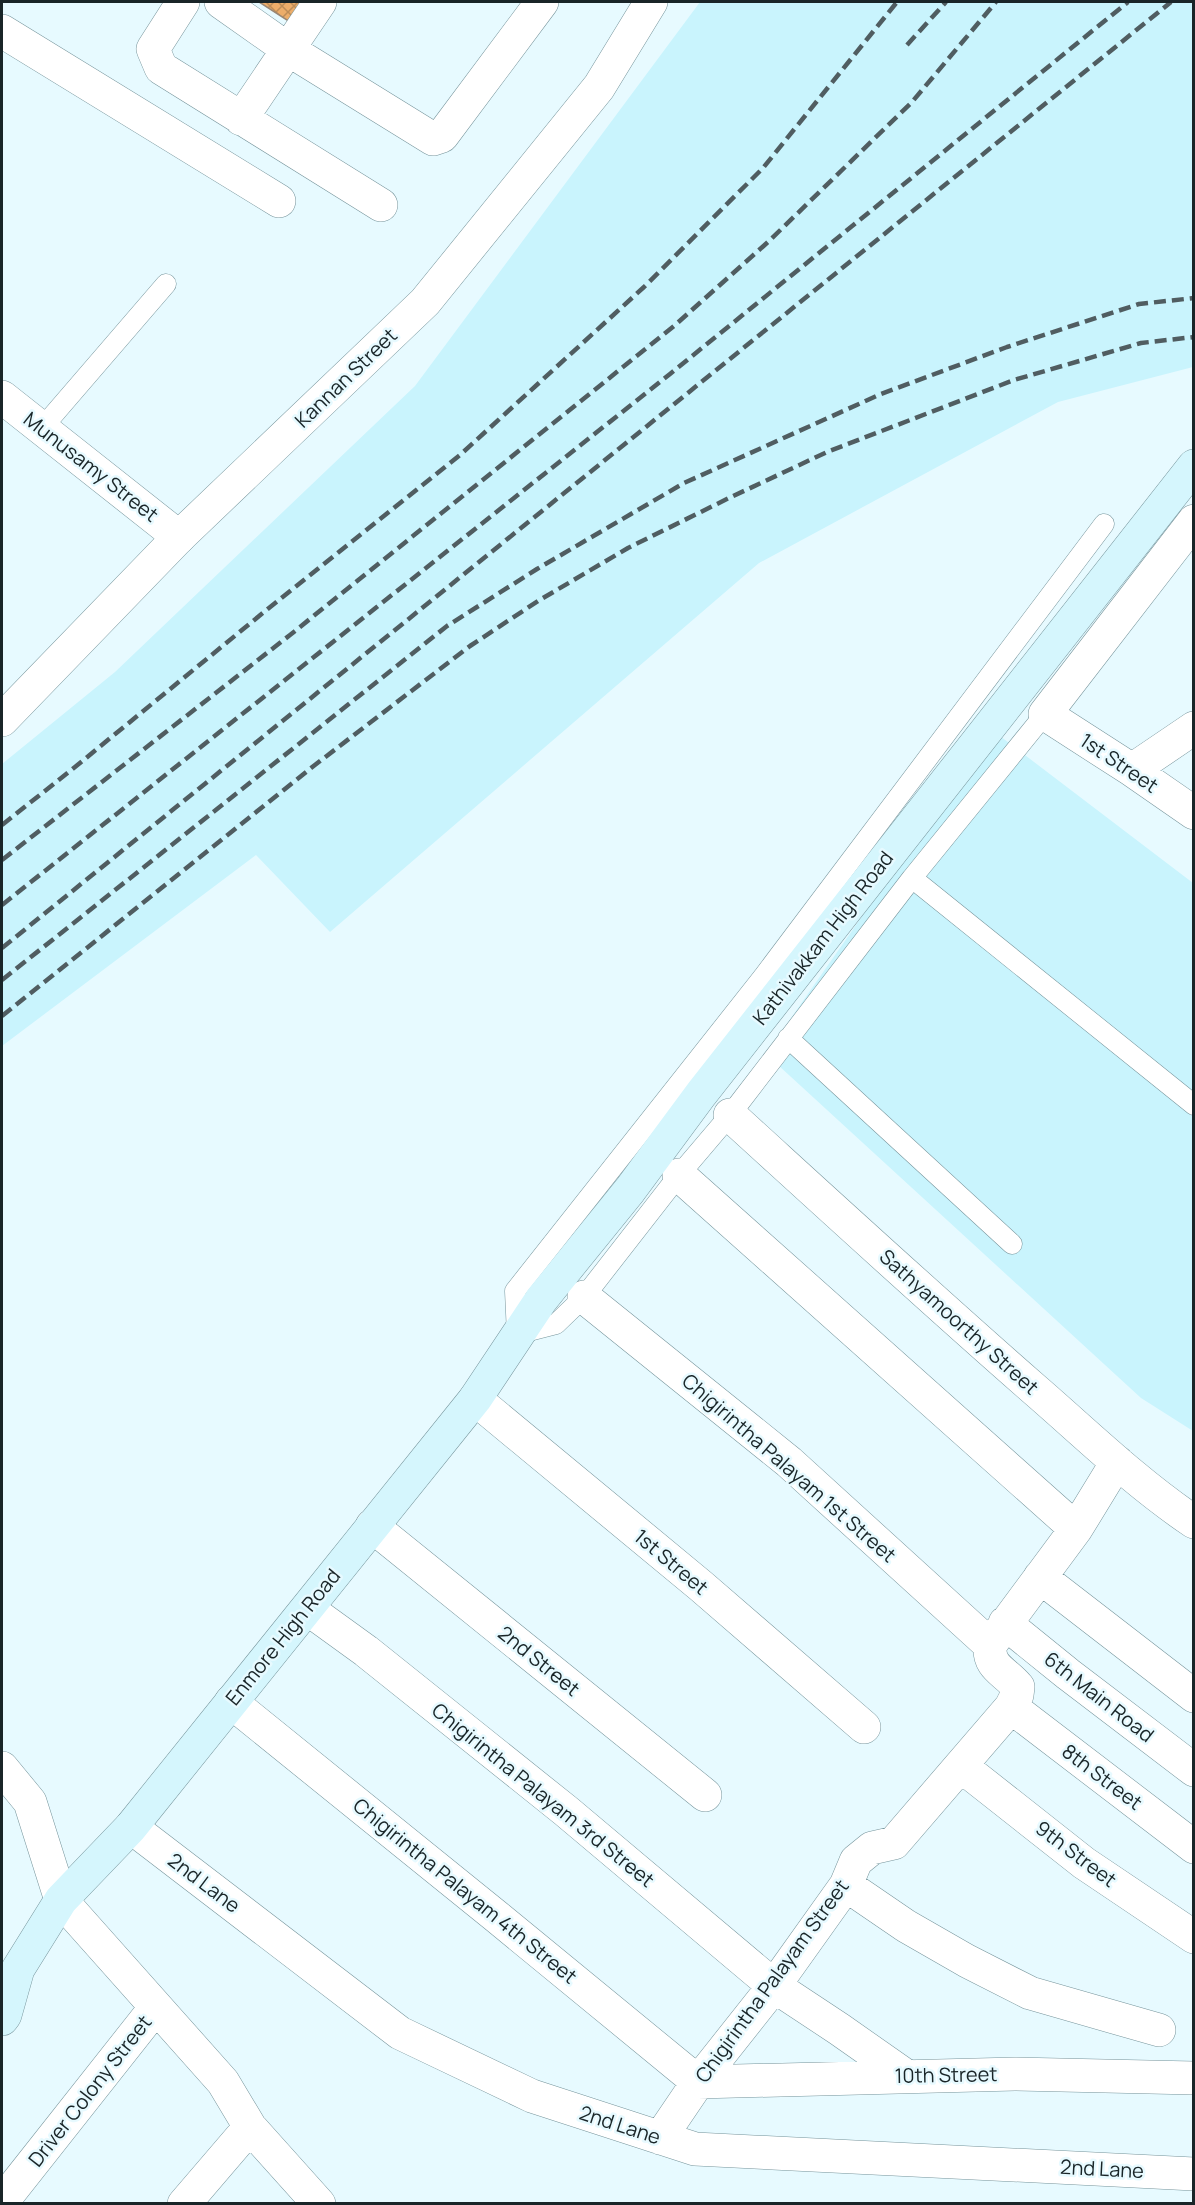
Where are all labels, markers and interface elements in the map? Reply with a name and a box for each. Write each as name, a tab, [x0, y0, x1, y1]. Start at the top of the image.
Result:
street label: Kannan Street	[289, 322, 403, 433]
street label: Munusamy Street	[18, 406, 164, 528]
street label: 1st Street	[1075, 726, 1164, 799]
street label: Kathivakkam High Road	[746, 845, 899, 1030]
street label: Sathyamoorthy Street	[874, 1243, 1045, 1400]
street label: Chigirintha Palayam 1st Street	[677, 1367, 902, 1568]
street label: 1st Street	[629, 1523, 714, 1601]
street label: Enmore High Road	[219, 1563, 346, 1711]
street label: 2nd Street	[493, 1619, 586, 1702]
street label: 6th Main Road	[1039, 1645, 1160, 1748]
street label: Chigirintha Palayam 3rd Street	[426, 1696, 660, 1893]
street label: 8th Street	[1057, 1737, 1148, 1816]
street label: Chigirintha Palayam 4th Street	[348, 1792, 583, 1989]
street label: 9th Street	[1030, 1814, 1122, 1893]
street label: 2nd Lane	[163, 1847, 246, 1919]
street label: Chigirintha Palayam Street	[689, 1874, 855, 2088]
street label: Driver Colony Street	[22, 2009, 157, 2172]
street label: 10th Street	[894, 2060, 998, 2089]
street label: 2nd Lane	[576, 2099, 664, 2150]
street label: 2nd Lane	[1059, 2153, 1145, 2184]

